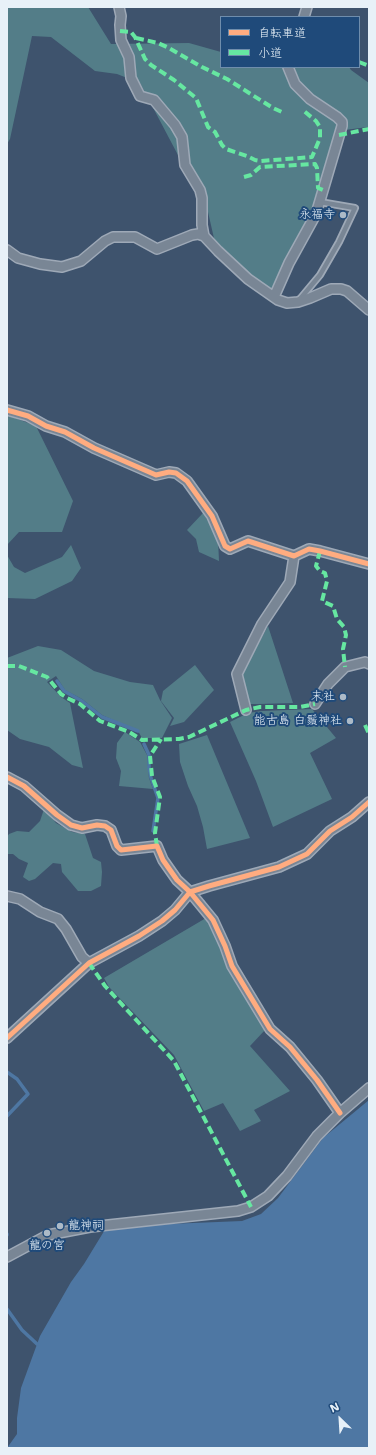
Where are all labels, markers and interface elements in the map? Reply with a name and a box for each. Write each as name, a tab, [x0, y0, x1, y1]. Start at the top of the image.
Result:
legend	[220, 16, 360, 68]
text: 自転車道	[258, 25, 306, 41]
text: 小道	[258, 45, 282, 61]
place label: 永福寺	[299, 208, 335, 222]
marker: 永福寺	[338, 210, 348, 220]
place label: 末社	[311, 690, 335, 704]
marker: 末社	[338, 692, 348, 702]
place label: 能古島 白鬚神社	[254, 714, 342, 728]
marker: 能古島 白鬚神社	[345, 716, 355, 726]
place label: 龍神祠	[68, 1219, 104, 1233]
marker: 龍神祠	[55, 1221, 65, 1231]
marker: 龍の宮	[42, 1228, 52, 1238]
place label: 龍の宮	[29, 1239, 65, 1253]
north arrow	[320, 1399, 360, 1439]
text: N	[328, 1399, 342, 1416]

